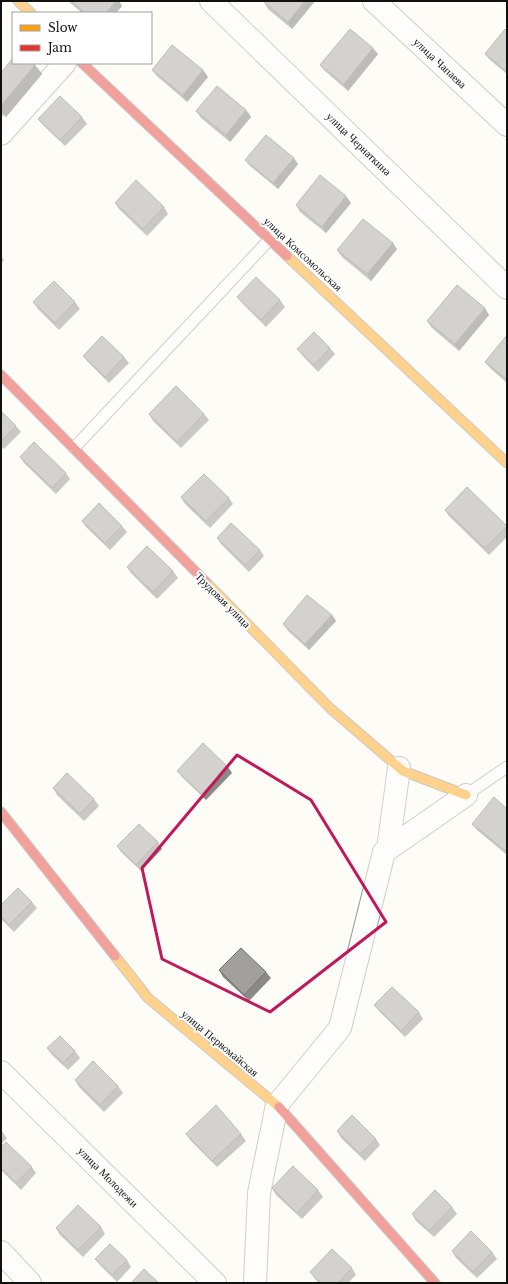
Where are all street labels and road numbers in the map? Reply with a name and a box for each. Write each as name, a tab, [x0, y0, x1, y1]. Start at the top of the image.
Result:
street label: улица Чапаева	[410, 35, 470, 91]
street label: улица Чернаткина	[324, 109, 395, 179]
street label: улица Комсомольская	[261, 214, 345, 294]
street label: Трудовая улица	[192, 569, 254, 631]
street label: улица Первомайская	[178, 1007, 262, 1079]
street label: улица Молодежи	[75, 1144, 141, 1210]

